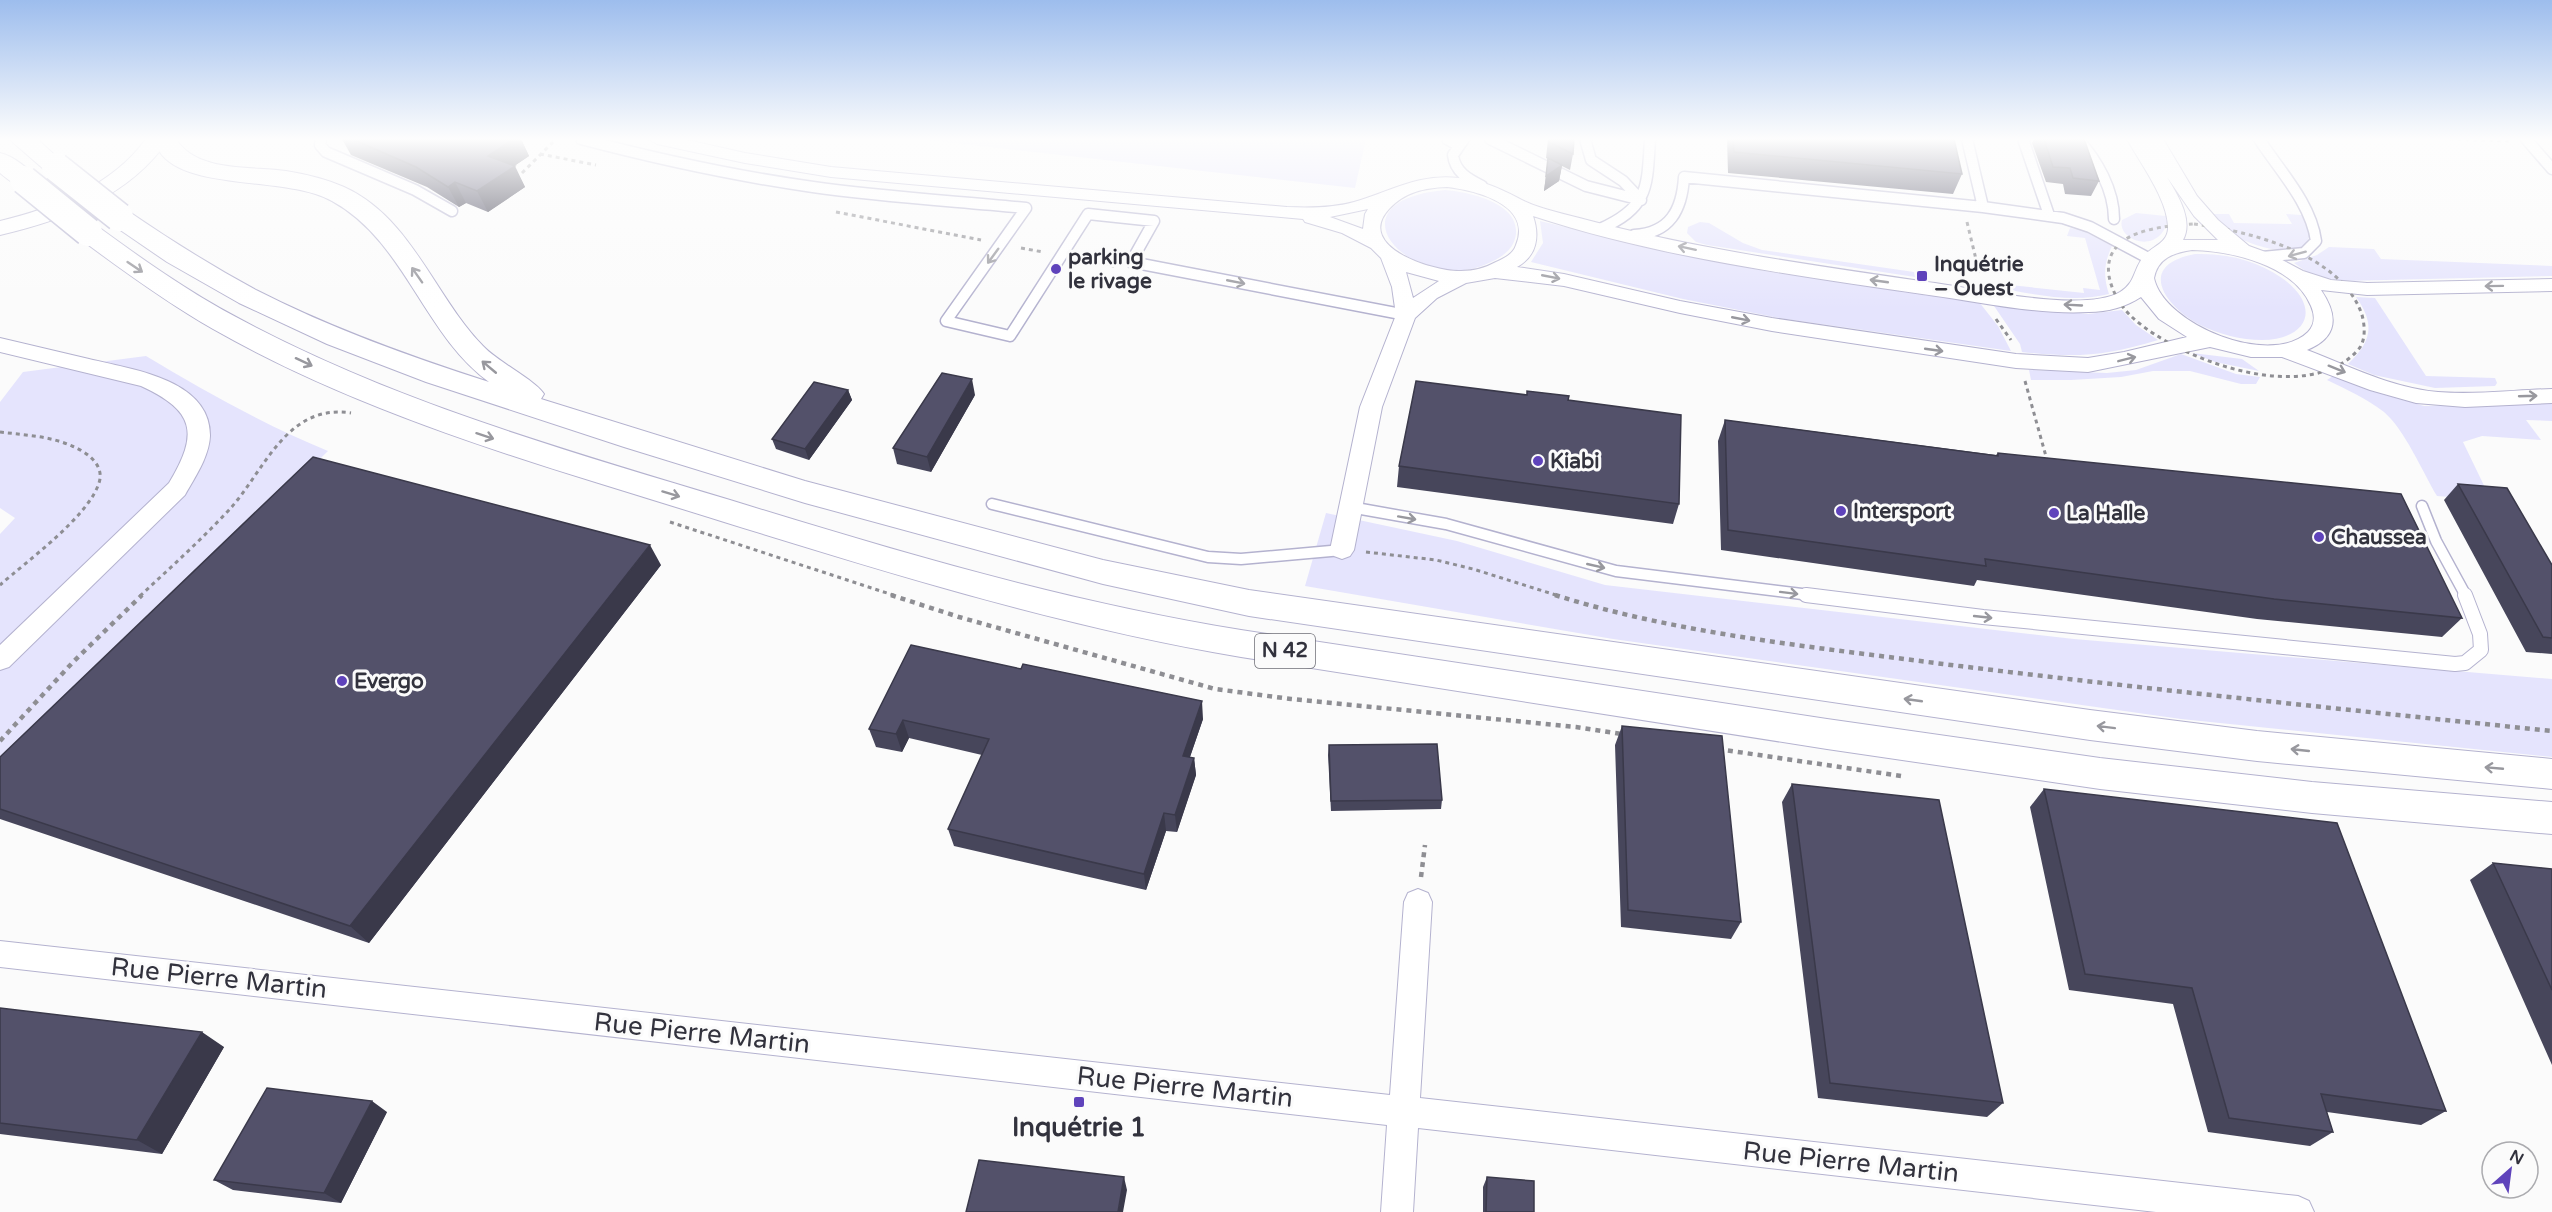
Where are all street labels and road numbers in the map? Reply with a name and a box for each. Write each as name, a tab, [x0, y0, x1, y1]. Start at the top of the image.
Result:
road number: N 42	[1255, 634, 1315, 668]
street label: Rue Pierre Martin	[109, 951, 329, 1005]
street label: Rue Pierre Martin	[592, 1006, 812, 1060]
street label: Rue Pierre Martin	[1075, 1060, 1295, 1114]
street label: Rue Pierre Martin	[1741, 1135, 1961, 1189]

